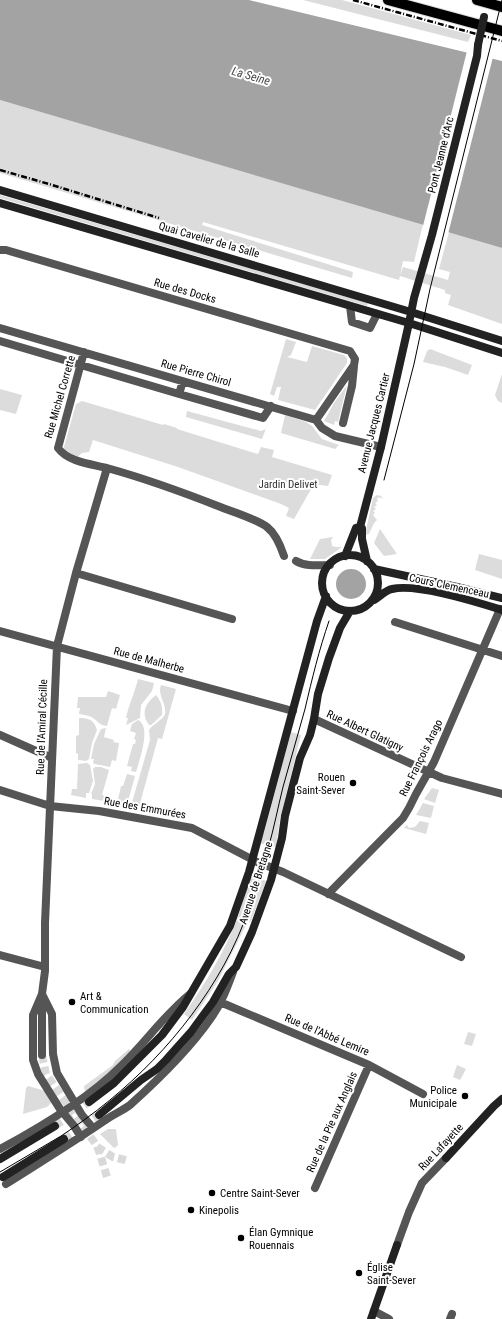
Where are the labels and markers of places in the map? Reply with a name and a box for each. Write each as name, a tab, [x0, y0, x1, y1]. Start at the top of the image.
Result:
place label: Rouen Saint-Sever	[296, 771, 346, 797]
marker: Rouen Saint-Sever	[348, 778, 358, 788]
place label: Art & Communication	[80, 990, 148, 1016]
marker: Art & Communication	[67, 997, 77, 1007]
place label: Police Municipale	[410, 1084, 457, 1110]
marker: Police Municipale	[460, 1091, 470, 1101]
place label: Centre Saint-Sever	[220, 1187, 300, 1200]
marker: Centre Saint-Sever	[207, 1188, 217, 1198]
place label: Kinepolis	[199, 1204, 239, 1217]
marker: Kinepolis	[186, 1205, 196, 1215]
place label: Élan Gymnique Rouennais	[249, 1226, 313, 1252]
marker: Élan Gymnique Rouennais	[236, 1233, 246, 1243]
place label: Église Saint-Sever	[367, 1261, 416, 1287]
marker: Église Saint-Sever	[354, 1268, 364, 1278]

